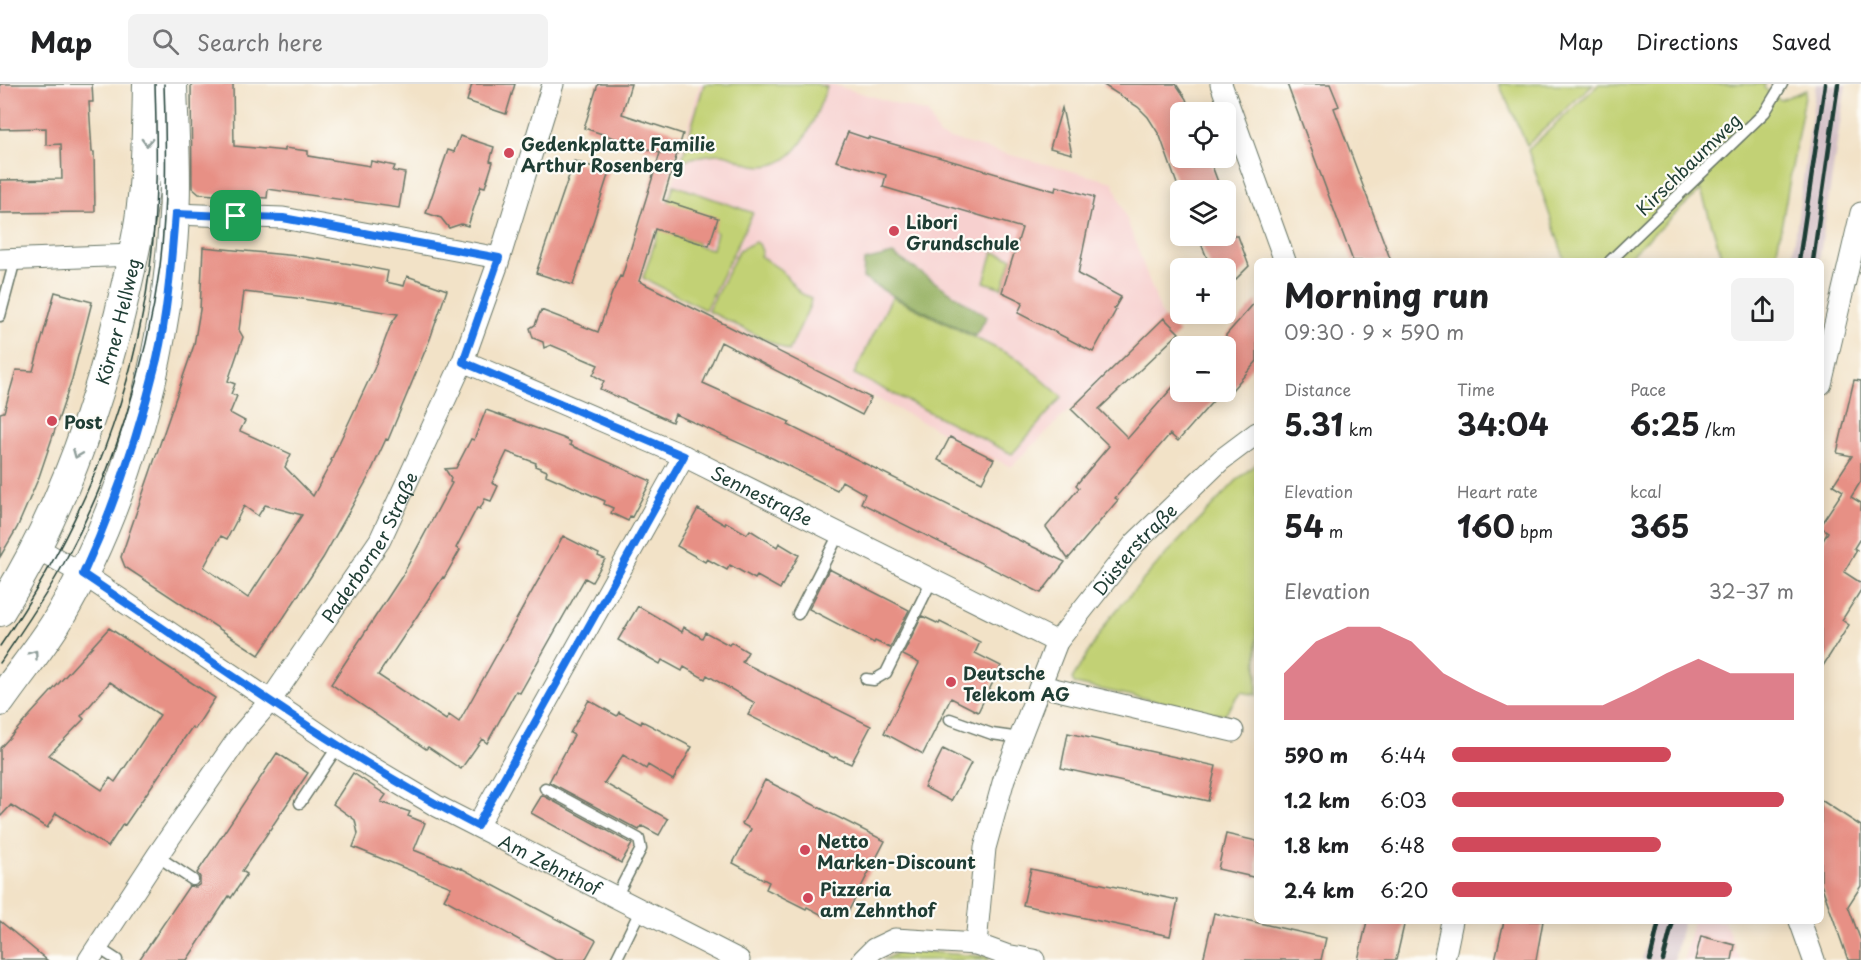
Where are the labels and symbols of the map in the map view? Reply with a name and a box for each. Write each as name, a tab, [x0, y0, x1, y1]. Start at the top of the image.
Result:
street label: Kirschbaumweg	[1629, 107, 1747, 221]
place label: Gedenkplatte Familie Arthur Rosenberg	[521, 130, 715, 178]
one-way arrow	[141, 138, 153, 147]
marker: Gedenkplatte Familie Arthur Rosenberg	[502, 146, 516, 160]
pin	[210, 190, 261, 241]
place label: Libori Grundschule	[906, 208, 1020, 256]
marker: Libori Grundschule	[887, 224, 901, 238]
street label: Körner Hellweg	[88, 255, 146, 388]
place label: Post	[64, 408, 103, 435]
marker: Post	[45, 414, 59, 428]
one-way arrow	[72, 448, 84, 459]
street label: Sennestraße	[707, 458, 818, 532]
street label: Paderborner Straße	[314, 467, 424, 628]
street label: Düsterstraße	[1086, 497, 1182, 601]
one-way arrow	[27, 649, 38, 660]
place label: Deutsche Telekom AG	[963, 659, 1070, 707]
marker: Deutsche Telekom AG	[944, 675, 958, 689]
street label: Am Zehnthof	[495, 827, 608, 902]
place label: Netto Marken-Discount	[817, 827, 976, 875]
marker: Netto Marken-Discount	[798, 843, 812, 857]
place label: Pizzeria am Zehnthof	[820, 875, 938, 923]
marker: Pizzeria am Zehnthof	[801, 891, 815, 905]

